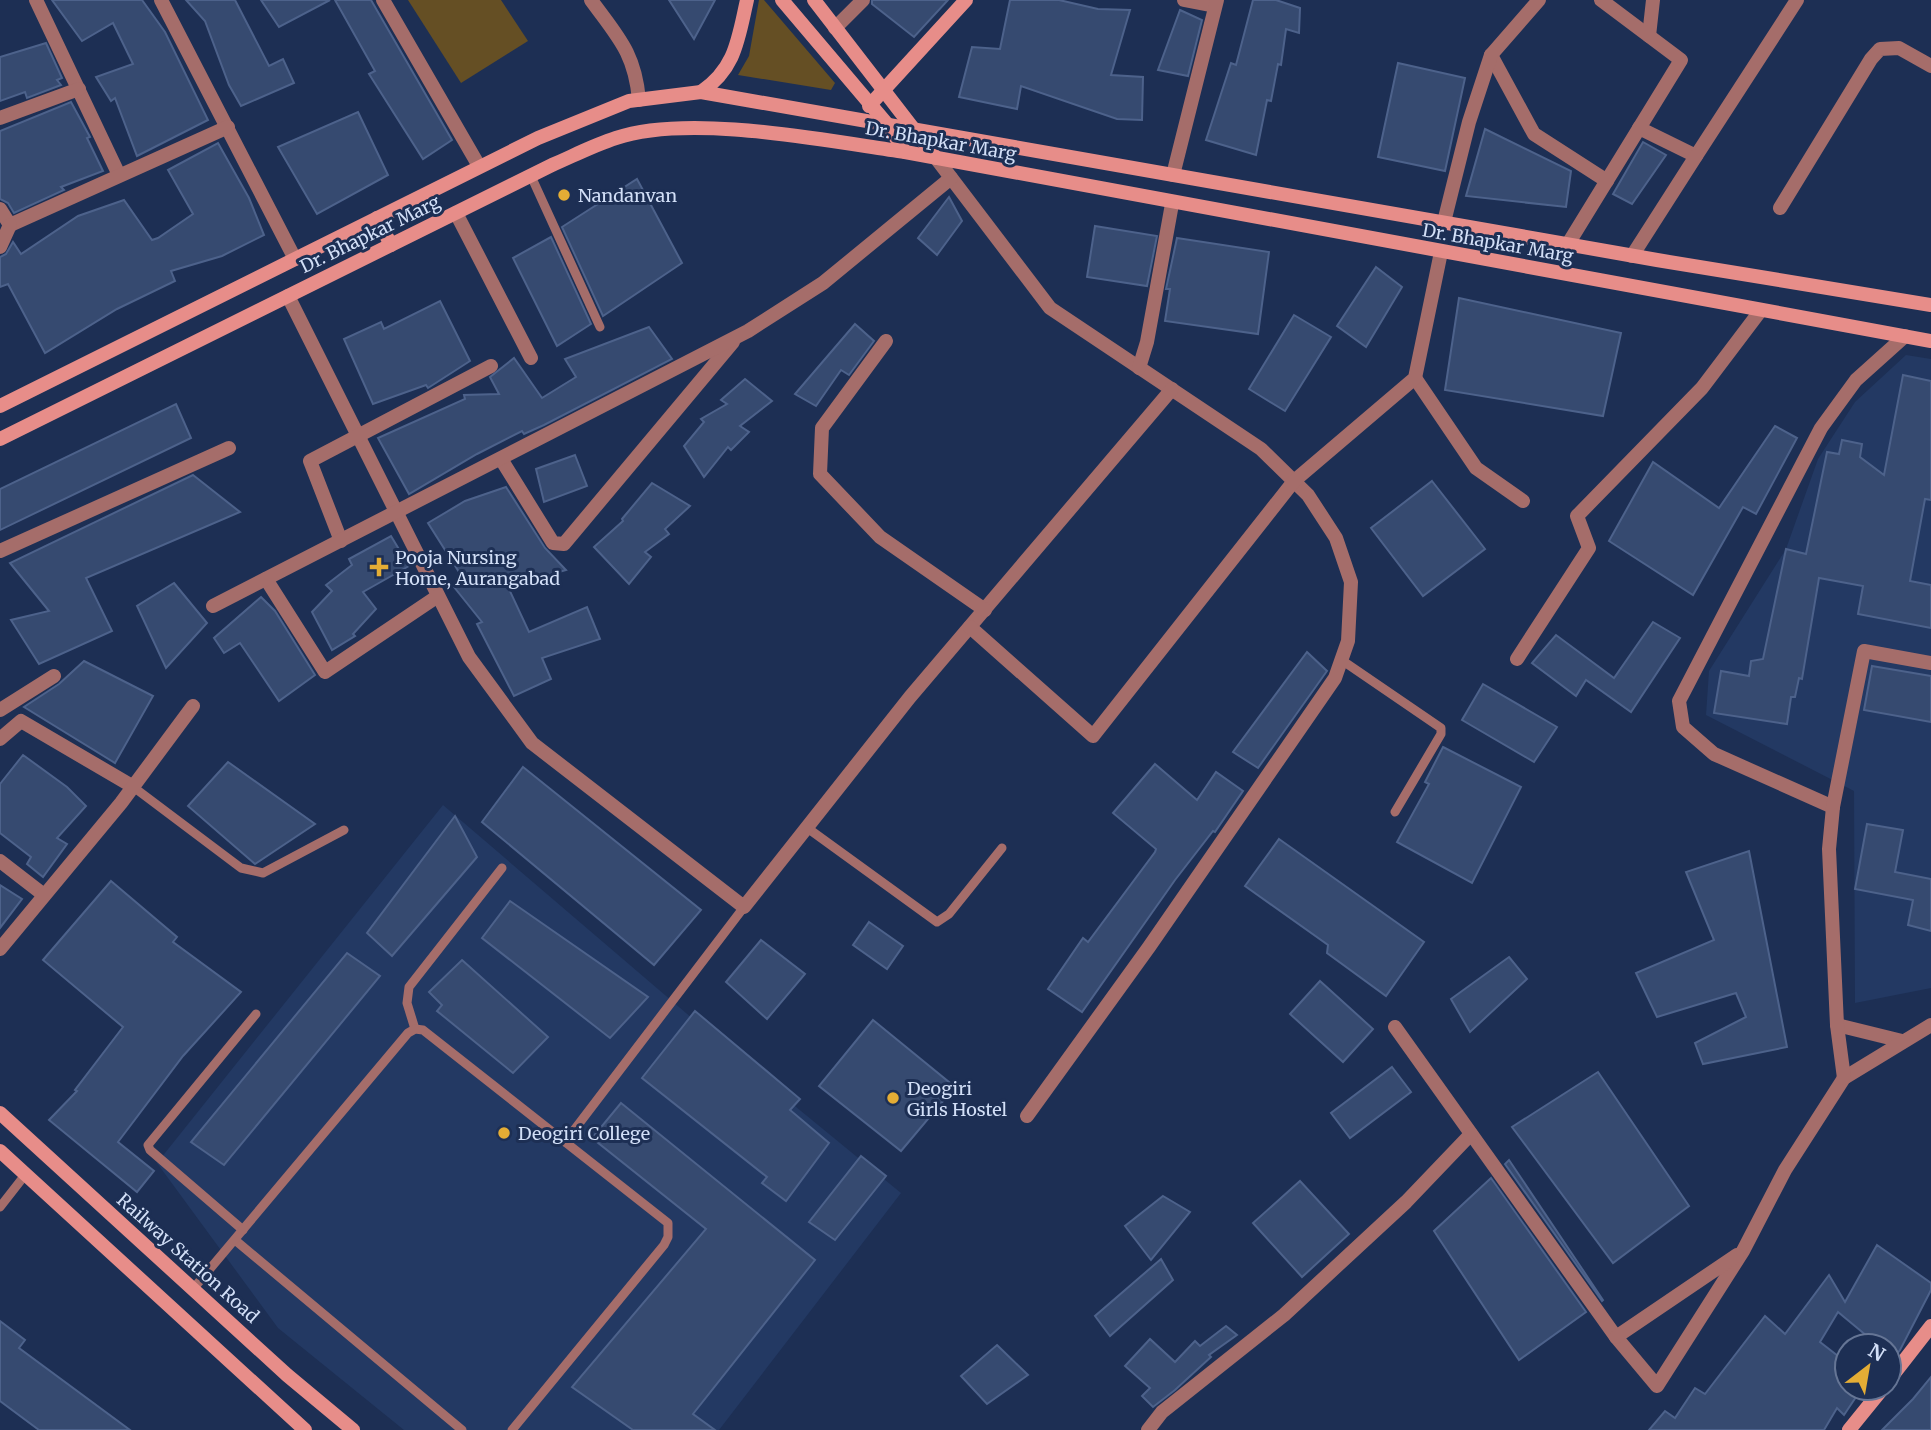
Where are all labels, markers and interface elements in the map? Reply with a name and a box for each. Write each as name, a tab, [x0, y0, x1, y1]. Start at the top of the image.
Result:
street label: Dr. Bhapkar Marg	[864, 116, 1018, 166]
place label: Nandanvan	[578, 184, 677, 207]
marker: Nandanvan	[556, 187, 572, 203]
street label: Dr. Bhapkar Marg	[296, 190, 444, 278]
street label: Dr. Bhapkar Marg	[1421, 218, 1575, 268]
place label: Pooja Nursing Home, Aurangabad	[395, 546, 560, 590]
marker: Pooja Nursing Home, Aurangabad	[369, 557, 389, 577]
place label: Deogiri Girls Hostel	[907, 1077, 1008, 1121]
marker: Deogiri Girls Hostel	[885, 1090, 901, 1106]
place label: Deogiri College	[518, 1122, 650, 1145]
marker: Deogiri College	[496, 1125, 512, 1141]
street label: Railway Station Road	[112, 1188, 264, 1328]
north arrow	[1833, 1332, 1903, 1402]
text: N	[1864, 1338, 1889, 1367]

